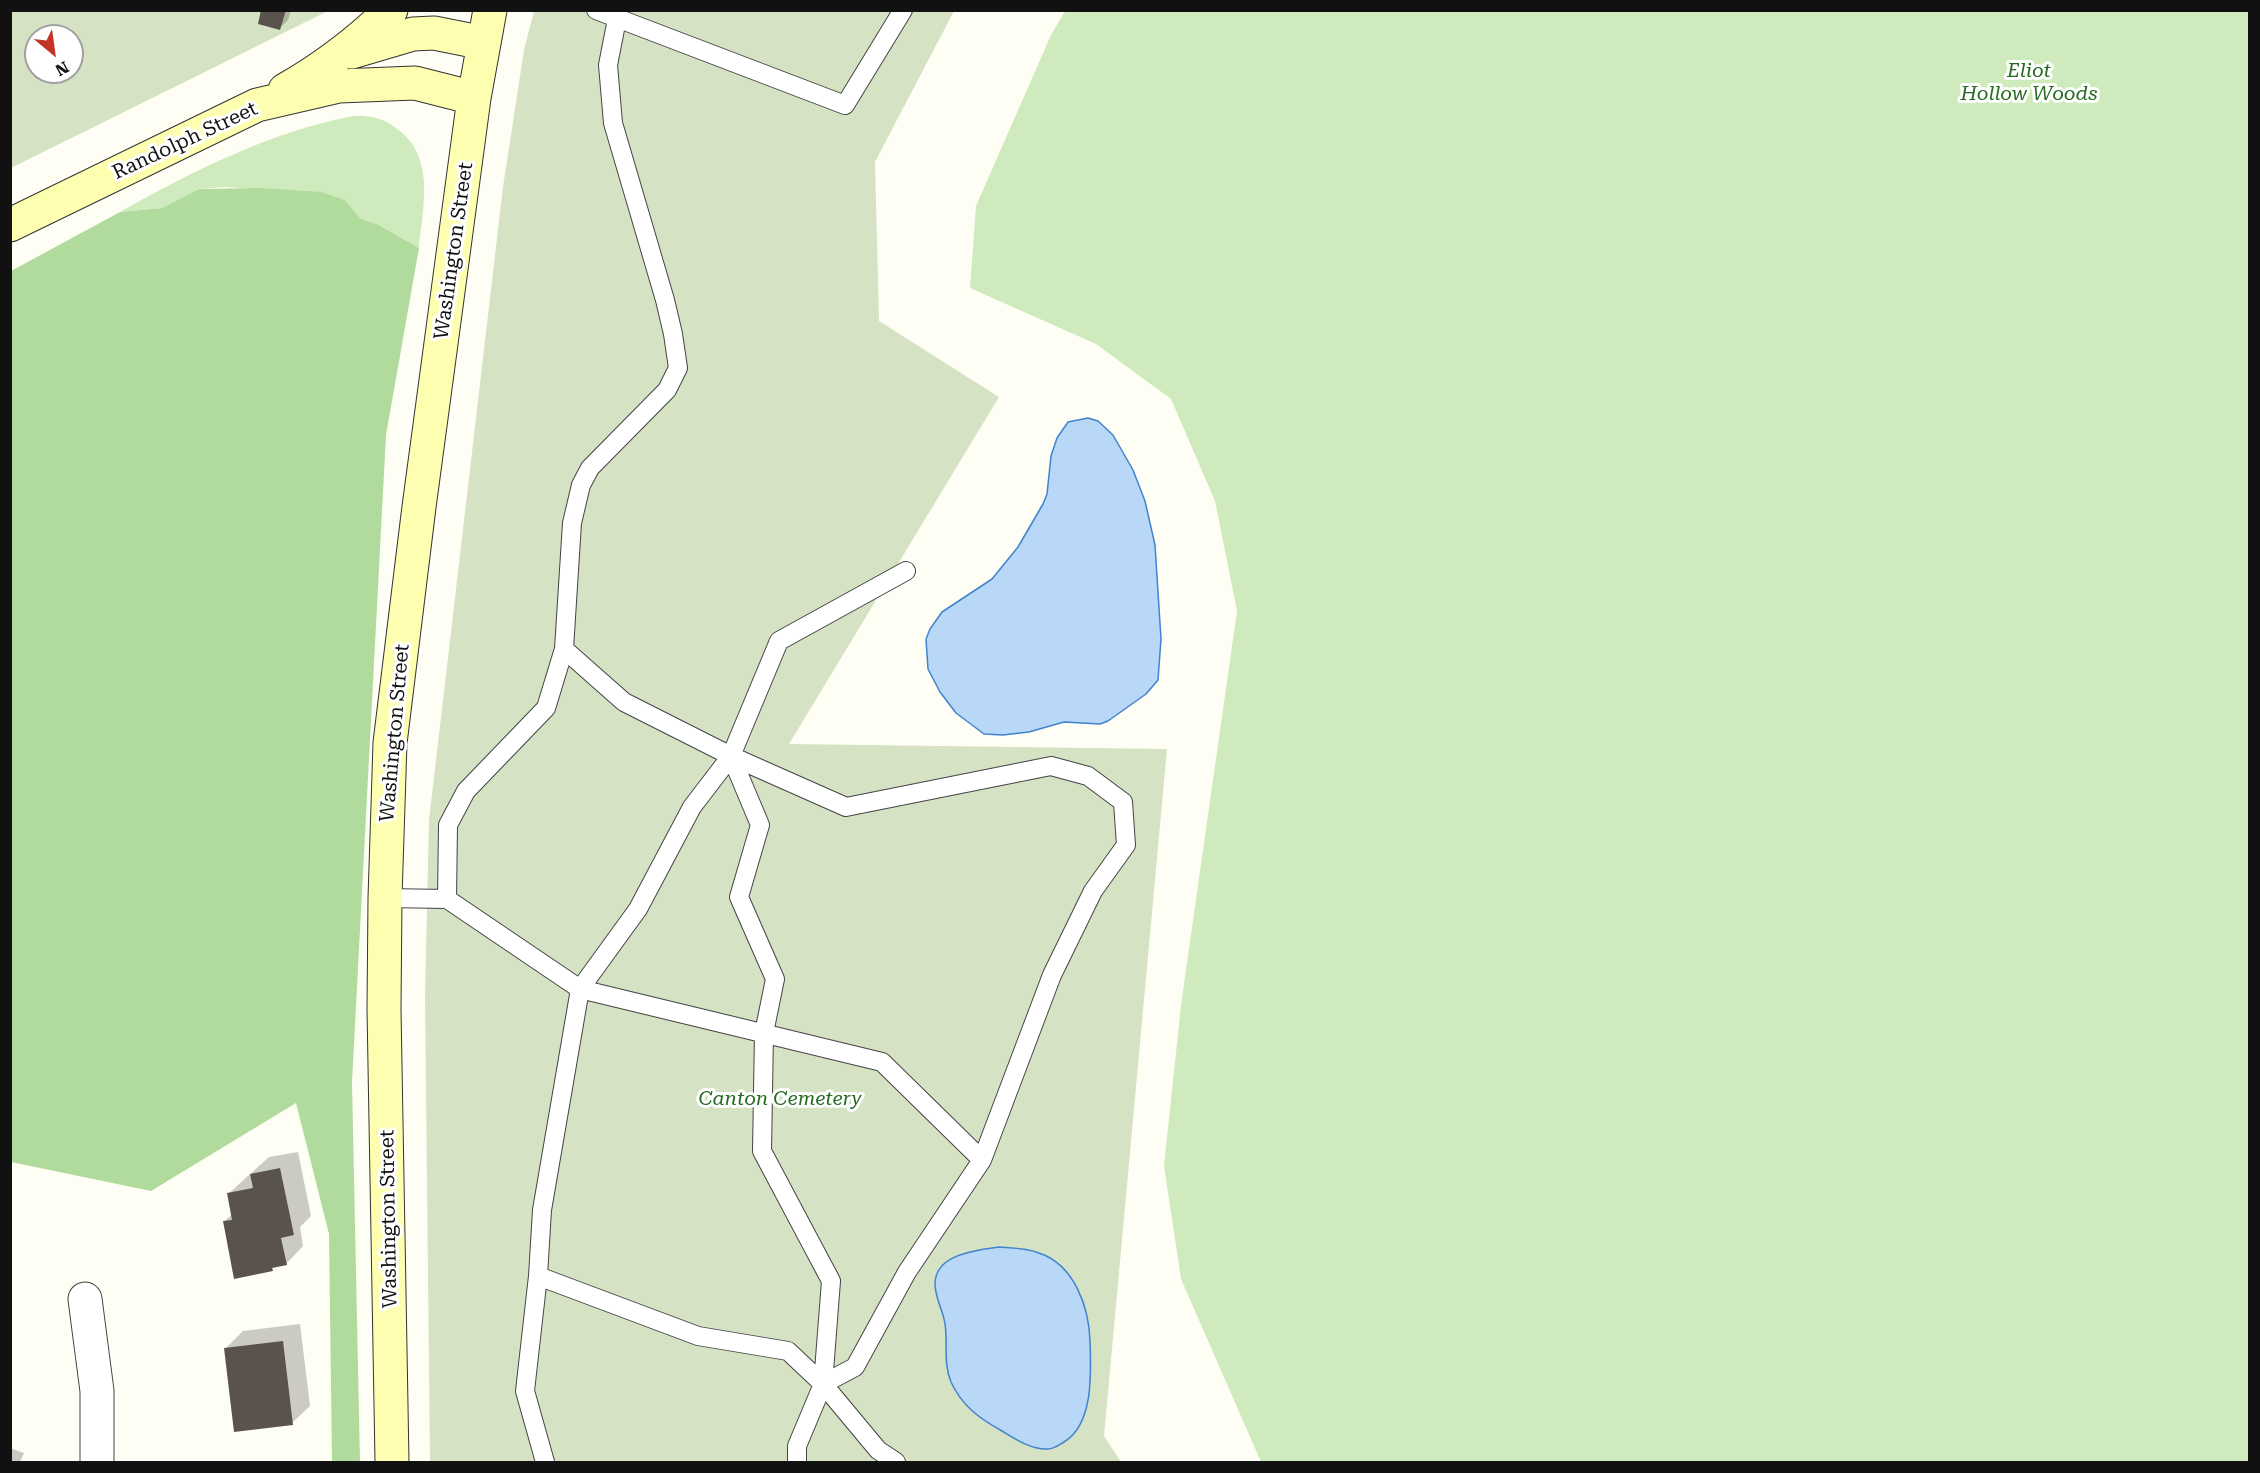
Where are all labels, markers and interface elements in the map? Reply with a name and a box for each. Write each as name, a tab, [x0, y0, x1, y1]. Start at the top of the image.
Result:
north arrow	[24, 24, 84, 84]
text: N	[52, 57, 72, 80]
park label: Eliot Hollow Woods	[1960, 59, 2098, 106]
street label: Randolph Street	[109, 97, 261, 185]
street label: Washington Street	[430, 161, 478, 341]
street label: Washington Street	[375, 643, 415, 823]
park label: Canton Cemetery	[698, 1087, 862, 1111]
street label: Washington Street	[375, 1130, 403, 1308]

